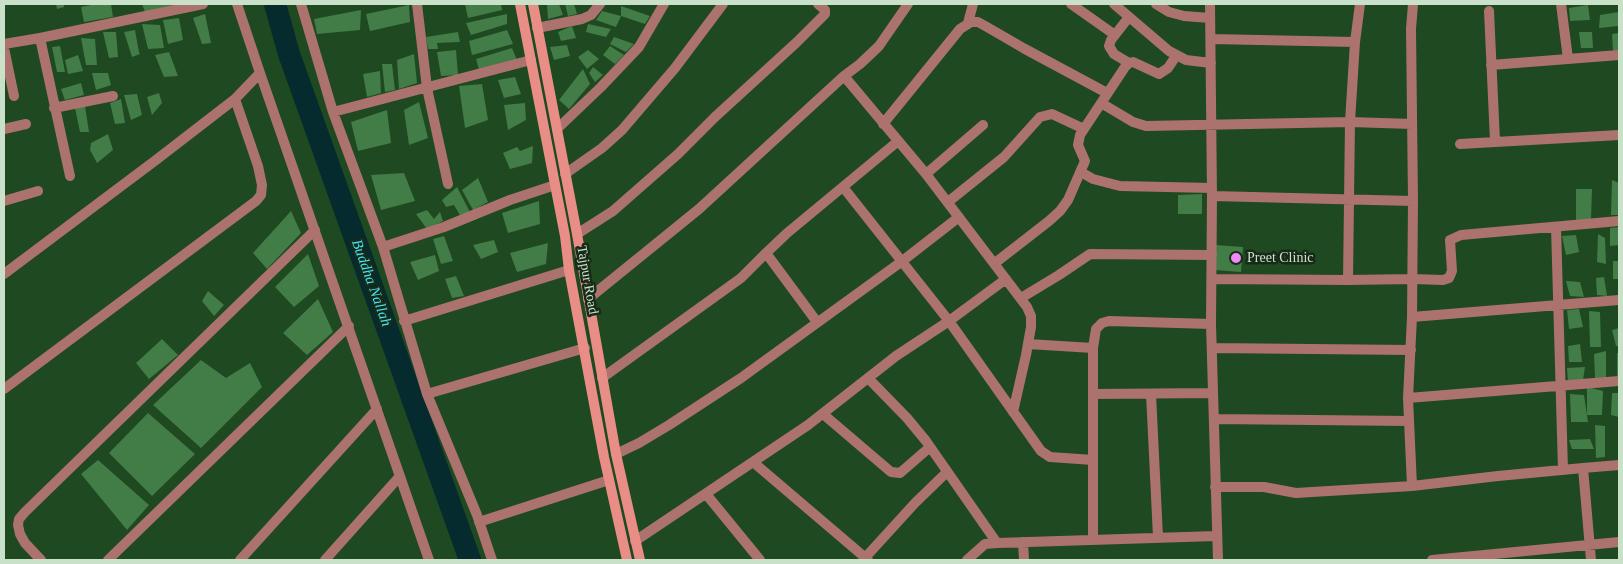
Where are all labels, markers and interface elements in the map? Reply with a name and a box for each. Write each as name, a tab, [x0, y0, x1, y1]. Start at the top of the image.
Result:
water label: Buddha Nallah	[345, 231, 397, 335]
street label: Tajpur Road	[572, 240, 602, 320]
place label: Preet Clinic	[1247, 250, 1321, 266]
marker: Preet Clinic	[1229, 251, 1243, 265]

